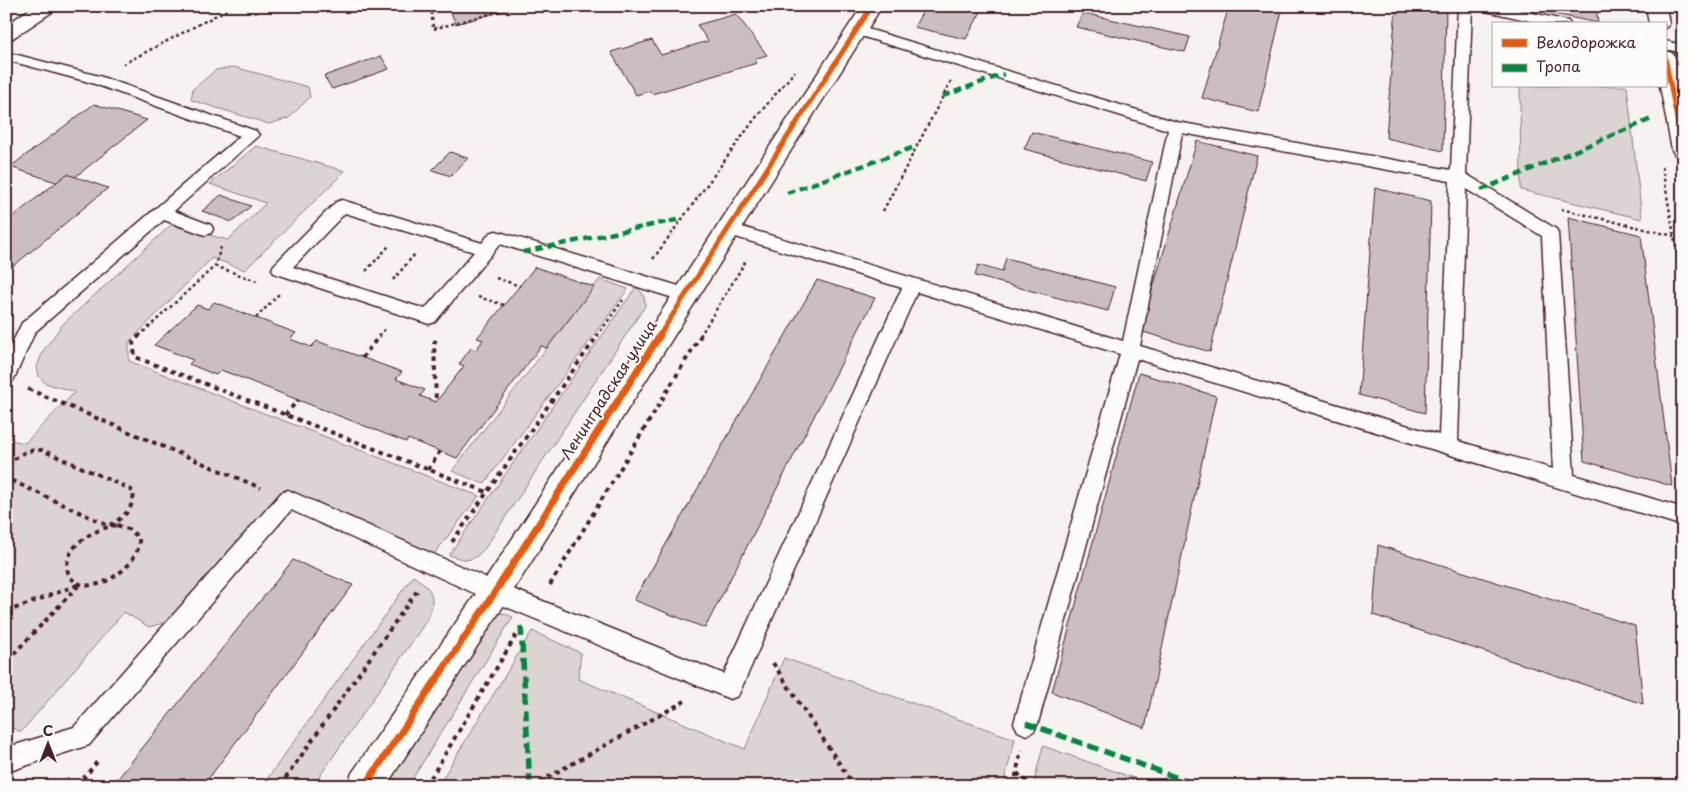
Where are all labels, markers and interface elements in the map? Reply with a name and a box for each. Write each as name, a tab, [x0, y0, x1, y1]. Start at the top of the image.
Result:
legend	[1492, 22, 1666, 88]
text: Велодорожка	[1536, 30, 1637, 53]
text: Тропа	[1536, 54, 1581, 77]
street label: Ленинградская улица	[554, 314, 662, 464]
north arrow	[22, 720, 72, 770]
text: С	[43, 720, 53, 741]

